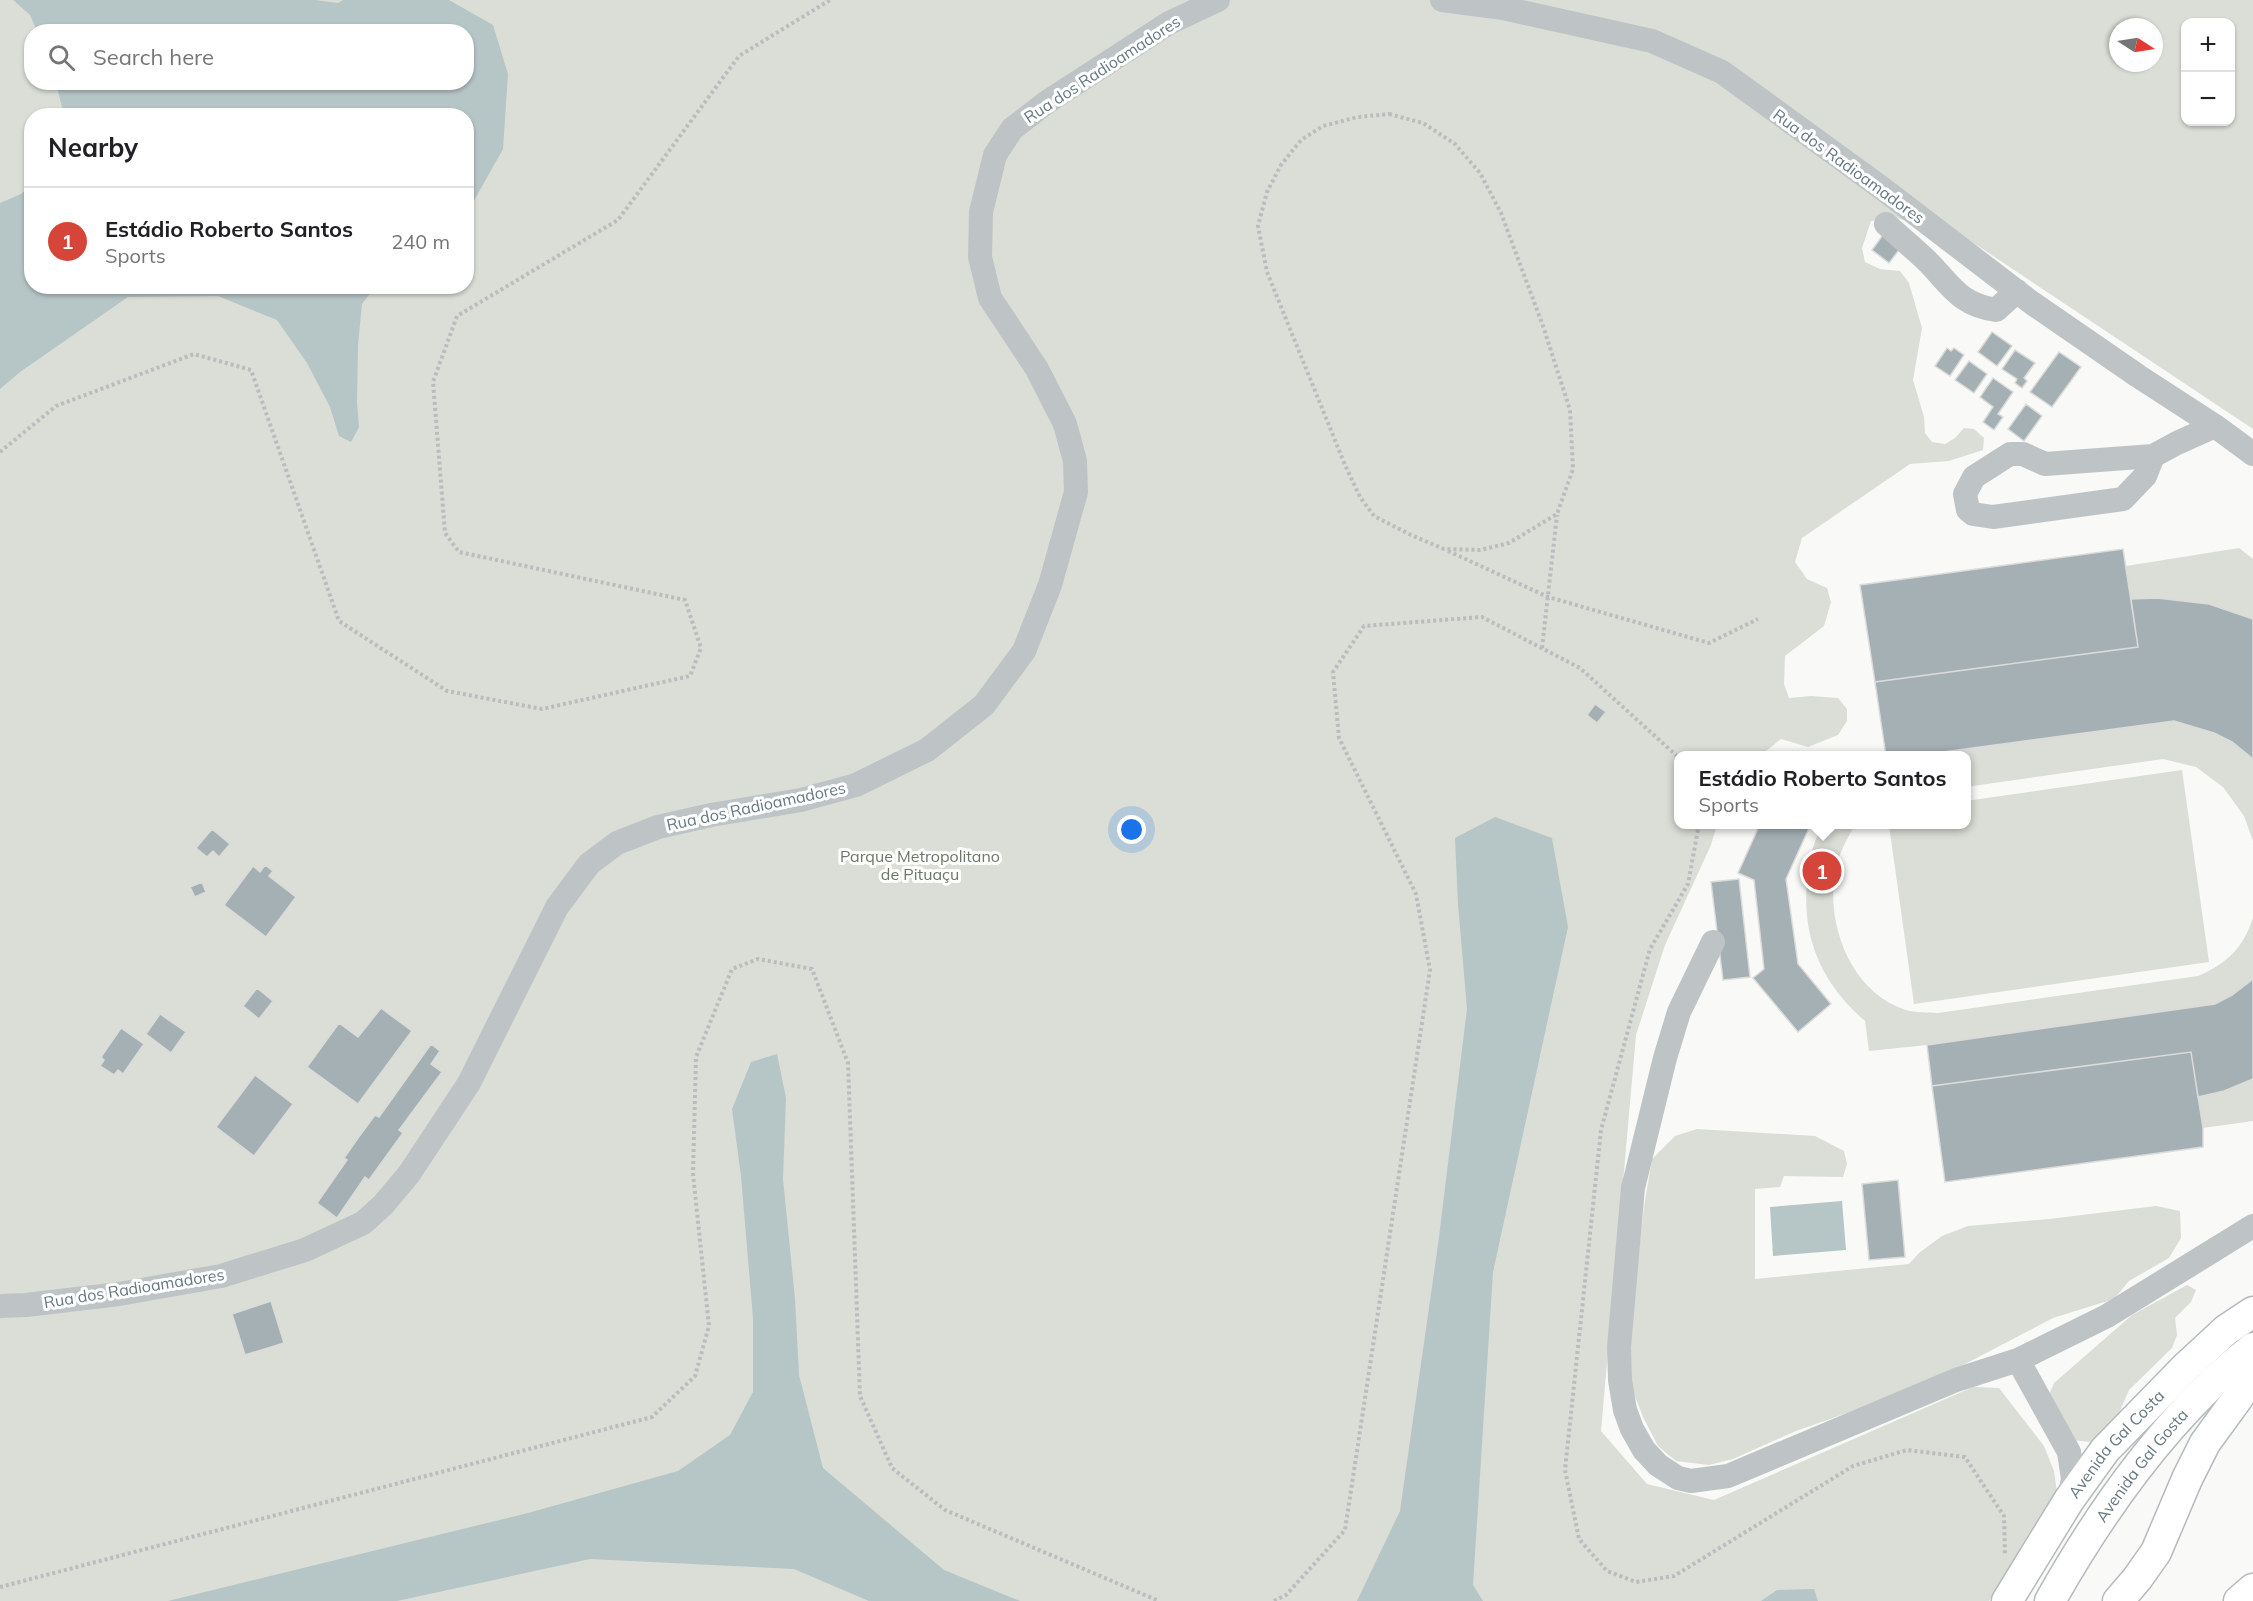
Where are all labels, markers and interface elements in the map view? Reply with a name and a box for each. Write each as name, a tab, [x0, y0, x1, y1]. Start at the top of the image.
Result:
street label: Rua dos Radioamadores	[1020, 11, 1184, 127]
north arrow	[2109, 18, 2163, 72]
map controls	[2181, 18, 2235, 126]
button: +	[2181, 18, 2235, 72]
search box	[24, 24, 474, 90]
icon: search	[45, 41, 78, 74]
text: Search here	[93, 43, 214, 71]
button: −	[2181, 72, 2235, 126]
street label: Rua dos Radioamadores	[1769, 104, 1929, 228]
text: Nearby	[48, 131, 138, 164]
text: Estádio Roberto Santos	[105, 215, 353, 243]
text: 1	[62, 229, 74, 254]
text: 240 m	[391, 229, 450, 254]
text: Sports	[105, 243, 166, 268]
popup	[1674, 751, 1971, 829]
text: Estádio Roberto Santos	[1698, 764, 1947, 792]
street label: Rua dos Radioamadores	[665, 777, 847, 835]
text: Sports	[1698, 792, 1759, 817]
your location	[1117, 815, 1146, 844]
park label: Parque Metropolitano de Pituaçu	[840, 846, 1000, 884]
pin: 1	[1802, 848, 1842, 894]
street label: Rua dos Radioamadores	[42, 1264, 226, 1312]
street label: Avenida Gal Costa	[2064, 1385, 2168, 1502]
street label: Avenida Gal Gosta	[2091, 1404, 2192, 1526]

